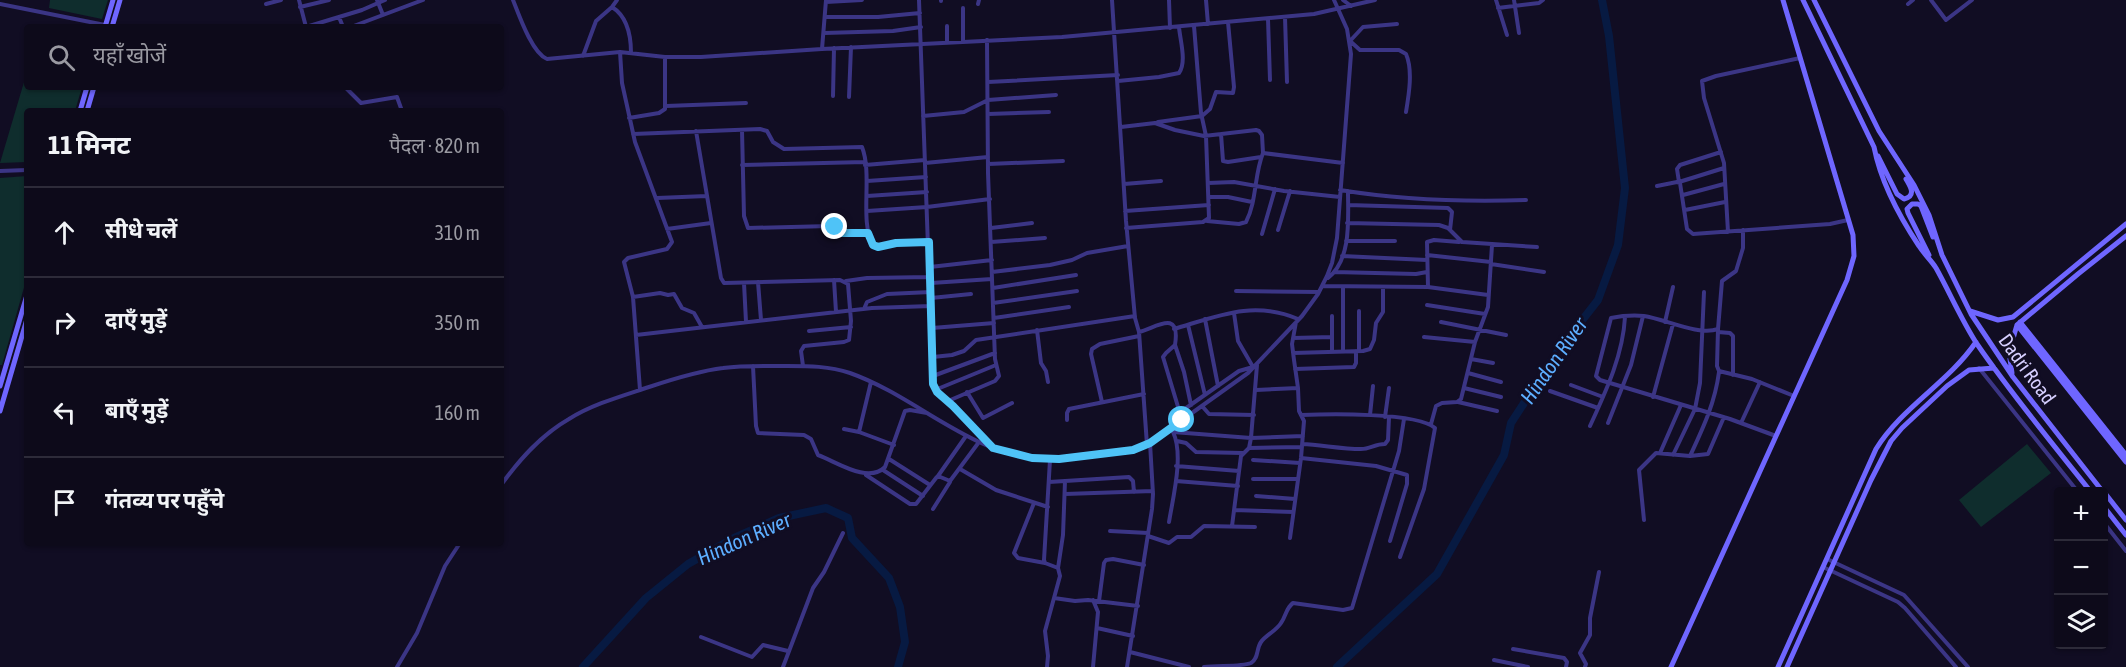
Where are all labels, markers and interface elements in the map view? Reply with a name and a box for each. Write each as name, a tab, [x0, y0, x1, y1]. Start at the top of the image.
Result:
search box	[24, 24, 504, 90]
icon: search	[45, 41, 78, 74]
text: यहाँ खोजें	[93, 42, 166, 68]
text: 11 मिनट	[48, 130, 131, 160]
text: पैदल · 820 m	[389, 134, 480, 157]
route end	[821, 213, 847, 239]
icon: ahead	[48, 216, 81, 249]
text: सीधे चलें	[105, 217, 177, 243]
text: 310 m	[435, 221, 480, 244]
icon: right	[48, 306, 81, 339]
text: दाएँ मुड़ें	[105, 307, 167, 333]
text: 350 m	[435, 311, 480, 334]
water label: Hindon River	[1515, 312, 1592, 408]
street label: Dadri Road	[1994, 329, 2061, 408]
icon: left	[48, 396, 81, 429]
text: बाएँ मुड़ें	[105, 397, 168, 423]
text: 160 m	[435, 401, 480, 424]
route start	[1168, 406, 1194, 432]
icon: arrive	[48, 486, 81, 519]
text: गंतव्य पर पहुँचे	[105, 487, 224, 513]
map controls	[2054, 487, 2108, 649]
button: +	[2054, 487, 2108, 541]
water label: Hindon River	[693, 507, 795, 569]
button: −	[2054, 541, 2108, 595]
button: layers	[2054, 595, 2108, 649]

